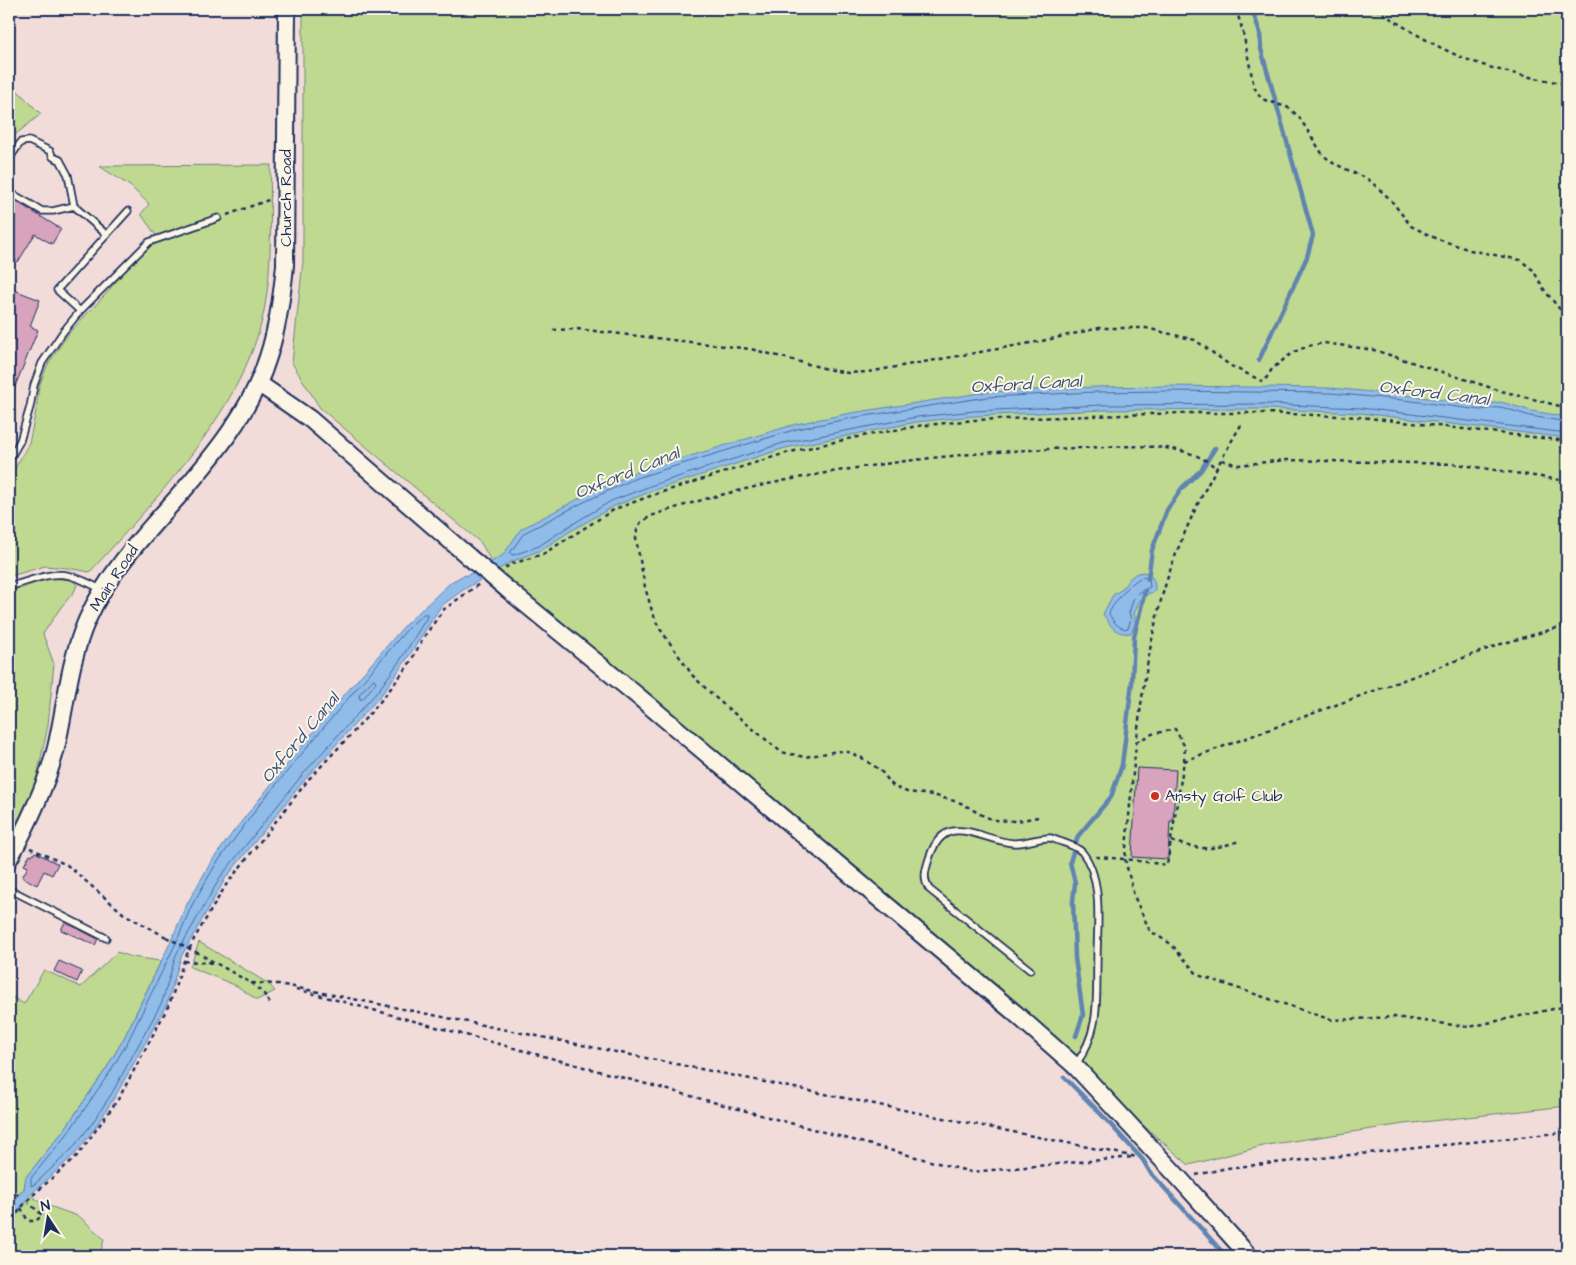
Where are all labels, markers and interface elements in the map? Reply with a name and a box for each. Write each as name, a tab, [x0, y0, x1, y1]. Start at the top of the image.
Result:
street label: Church Road	[275, 149, 297, 247]
water label: Oxford Canal	[970, 369, 1084, 399]
water label: Oxford Canal	[1378, 374, 1493, 412]
water label: Oxford Canal	[571, 440, 685, 505]
street label: Main Road	[84, 541, 144, 615]
water label: Oxford Canal	[255, 686, 347, 788]
place label: Ansty Golf Club	[1165, 785, 1282, 808]
marker: Ansty Golf Club	[1149, 790, 1161, 802]
north arrow	[22, 1192, 72, 1242]
text: N	[39, 1196, 52, 1217]

